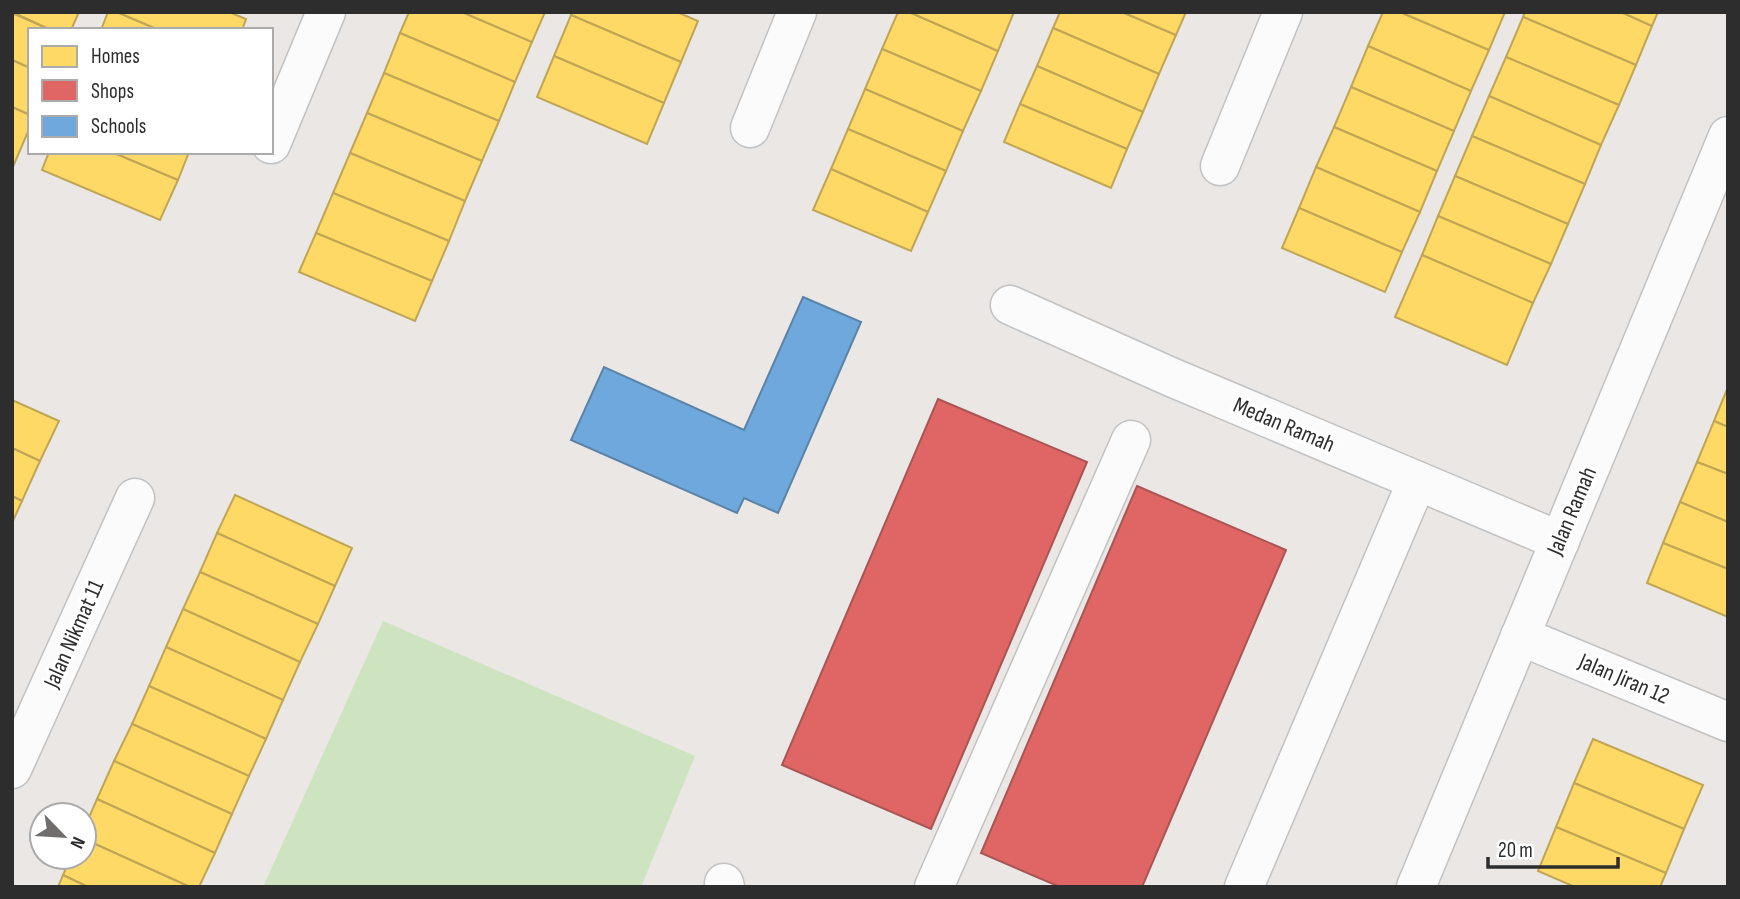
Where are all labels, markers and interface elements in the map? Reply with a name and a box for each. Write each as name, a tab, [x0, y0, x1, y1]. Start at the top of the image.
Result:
legend	[28, 28, 273, 154]
text: Homes	[91, 44, 140, 69]
text: Shops	[91, 79, 134, 104]
text: Schools	[91, 114, 146, 139]
street label: Medan Ramah	[1229, 391, 1339, 459]
street label: Jalan Ramah	[1541, 463, 1603, 560]
street label: Jalan Nikmat 11	[37, 576, 110, 693]
street label: Jalan Jiran 12	[1574, 647, 1673, 711]
north arrow	[28, 801, 98, 871]
scale bar	[1488, 825, 1618, 869]
text: N	[64, 833, 90, 852]
text: 20 m	[1498, 838, 1533, 863]

